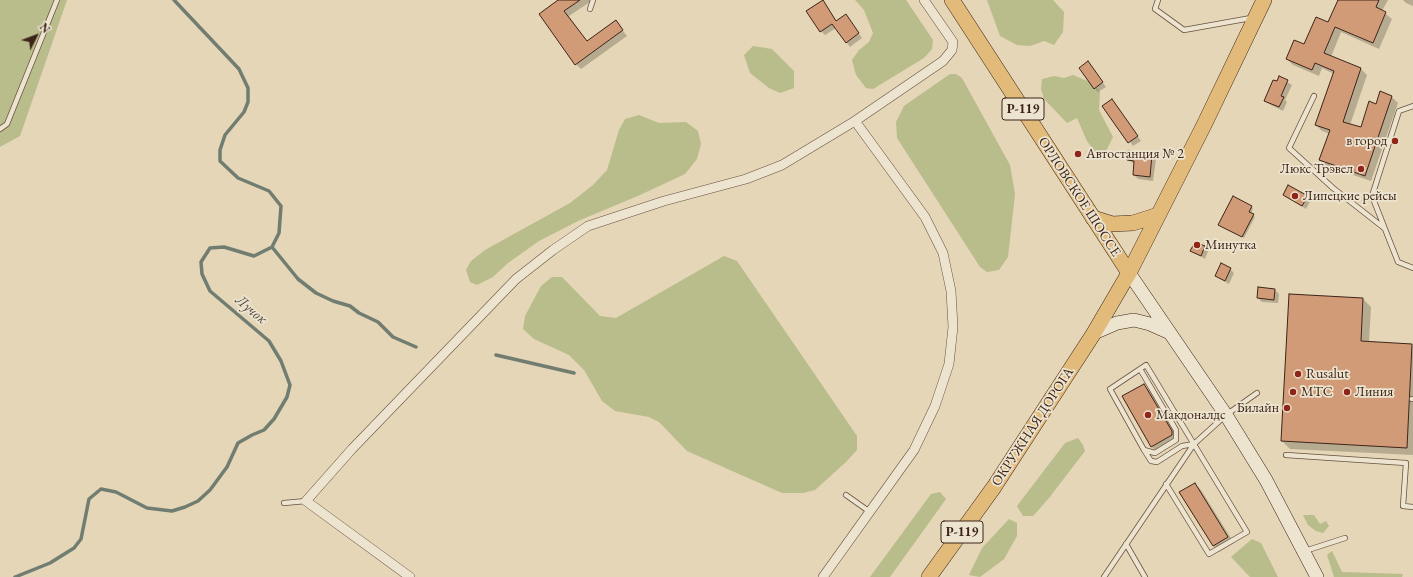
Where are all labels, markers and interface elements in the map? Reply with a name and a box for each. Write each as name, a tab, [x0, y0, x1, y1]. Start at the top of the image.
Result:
north arrow	[16, 16, 56, 56]
text: N	[37, 20, 53, 36]
road number: Р-119	[1002, 98, 1044, 120]
place label: в город	[1346, 133, 1387, 149]
street label: ОРЛОВСКОЕ ШОССЕ	[1034, 134, 1124, 260]
marker: в город	[1390, 136, 1400, 146]
place label: Автостанция № 2	[1086, 146, 1184, 162]
marker: Автостанция № 2	[1073, 149, 1083, 159]
place label: Люкс Трэвел	[1280, 161, 1353, 177]
marker: Люкс Трэвел	[1356, 164, 1366, 174]
place label: Липецкие рейсы	[1303, 188, 1397, 204]
marker: Липецкие рейсы	[1290, 191, 1300, 201]
place label: Минутка	[1205, 237, 1256, 253]
marker: Минутка	[1192, 240, 1202, 250]
water label: Лучок	[231, 292, 271, 328]
street label: ОКРУЖНАЯ ДОРОГА	[988, 364, 1078, 490]
place label: Rusalut	[1306, 366, 1349, 382]
marker: Rusalut	[1293, 369, 1303, 379]
place label: МТС	[1301, 384, 1333, 400]
place label: Линия	[1355, 384, 1393, 400]
marker: МТС	[1288, 387, 1298, 397]
marker: Линия	[1342, 387, 1352, 397]
place label: Билайн	[1236, 400, 1279, 416]
marker: Билайн	[1282, 403, 1292, 413]
place label: Макдоналдс	[1156, 407, 1226, 423]
marker: Макдоналдс	[1143, 410, 1153, 420]
road number: Р-119	[941, 521, 983, 543]

